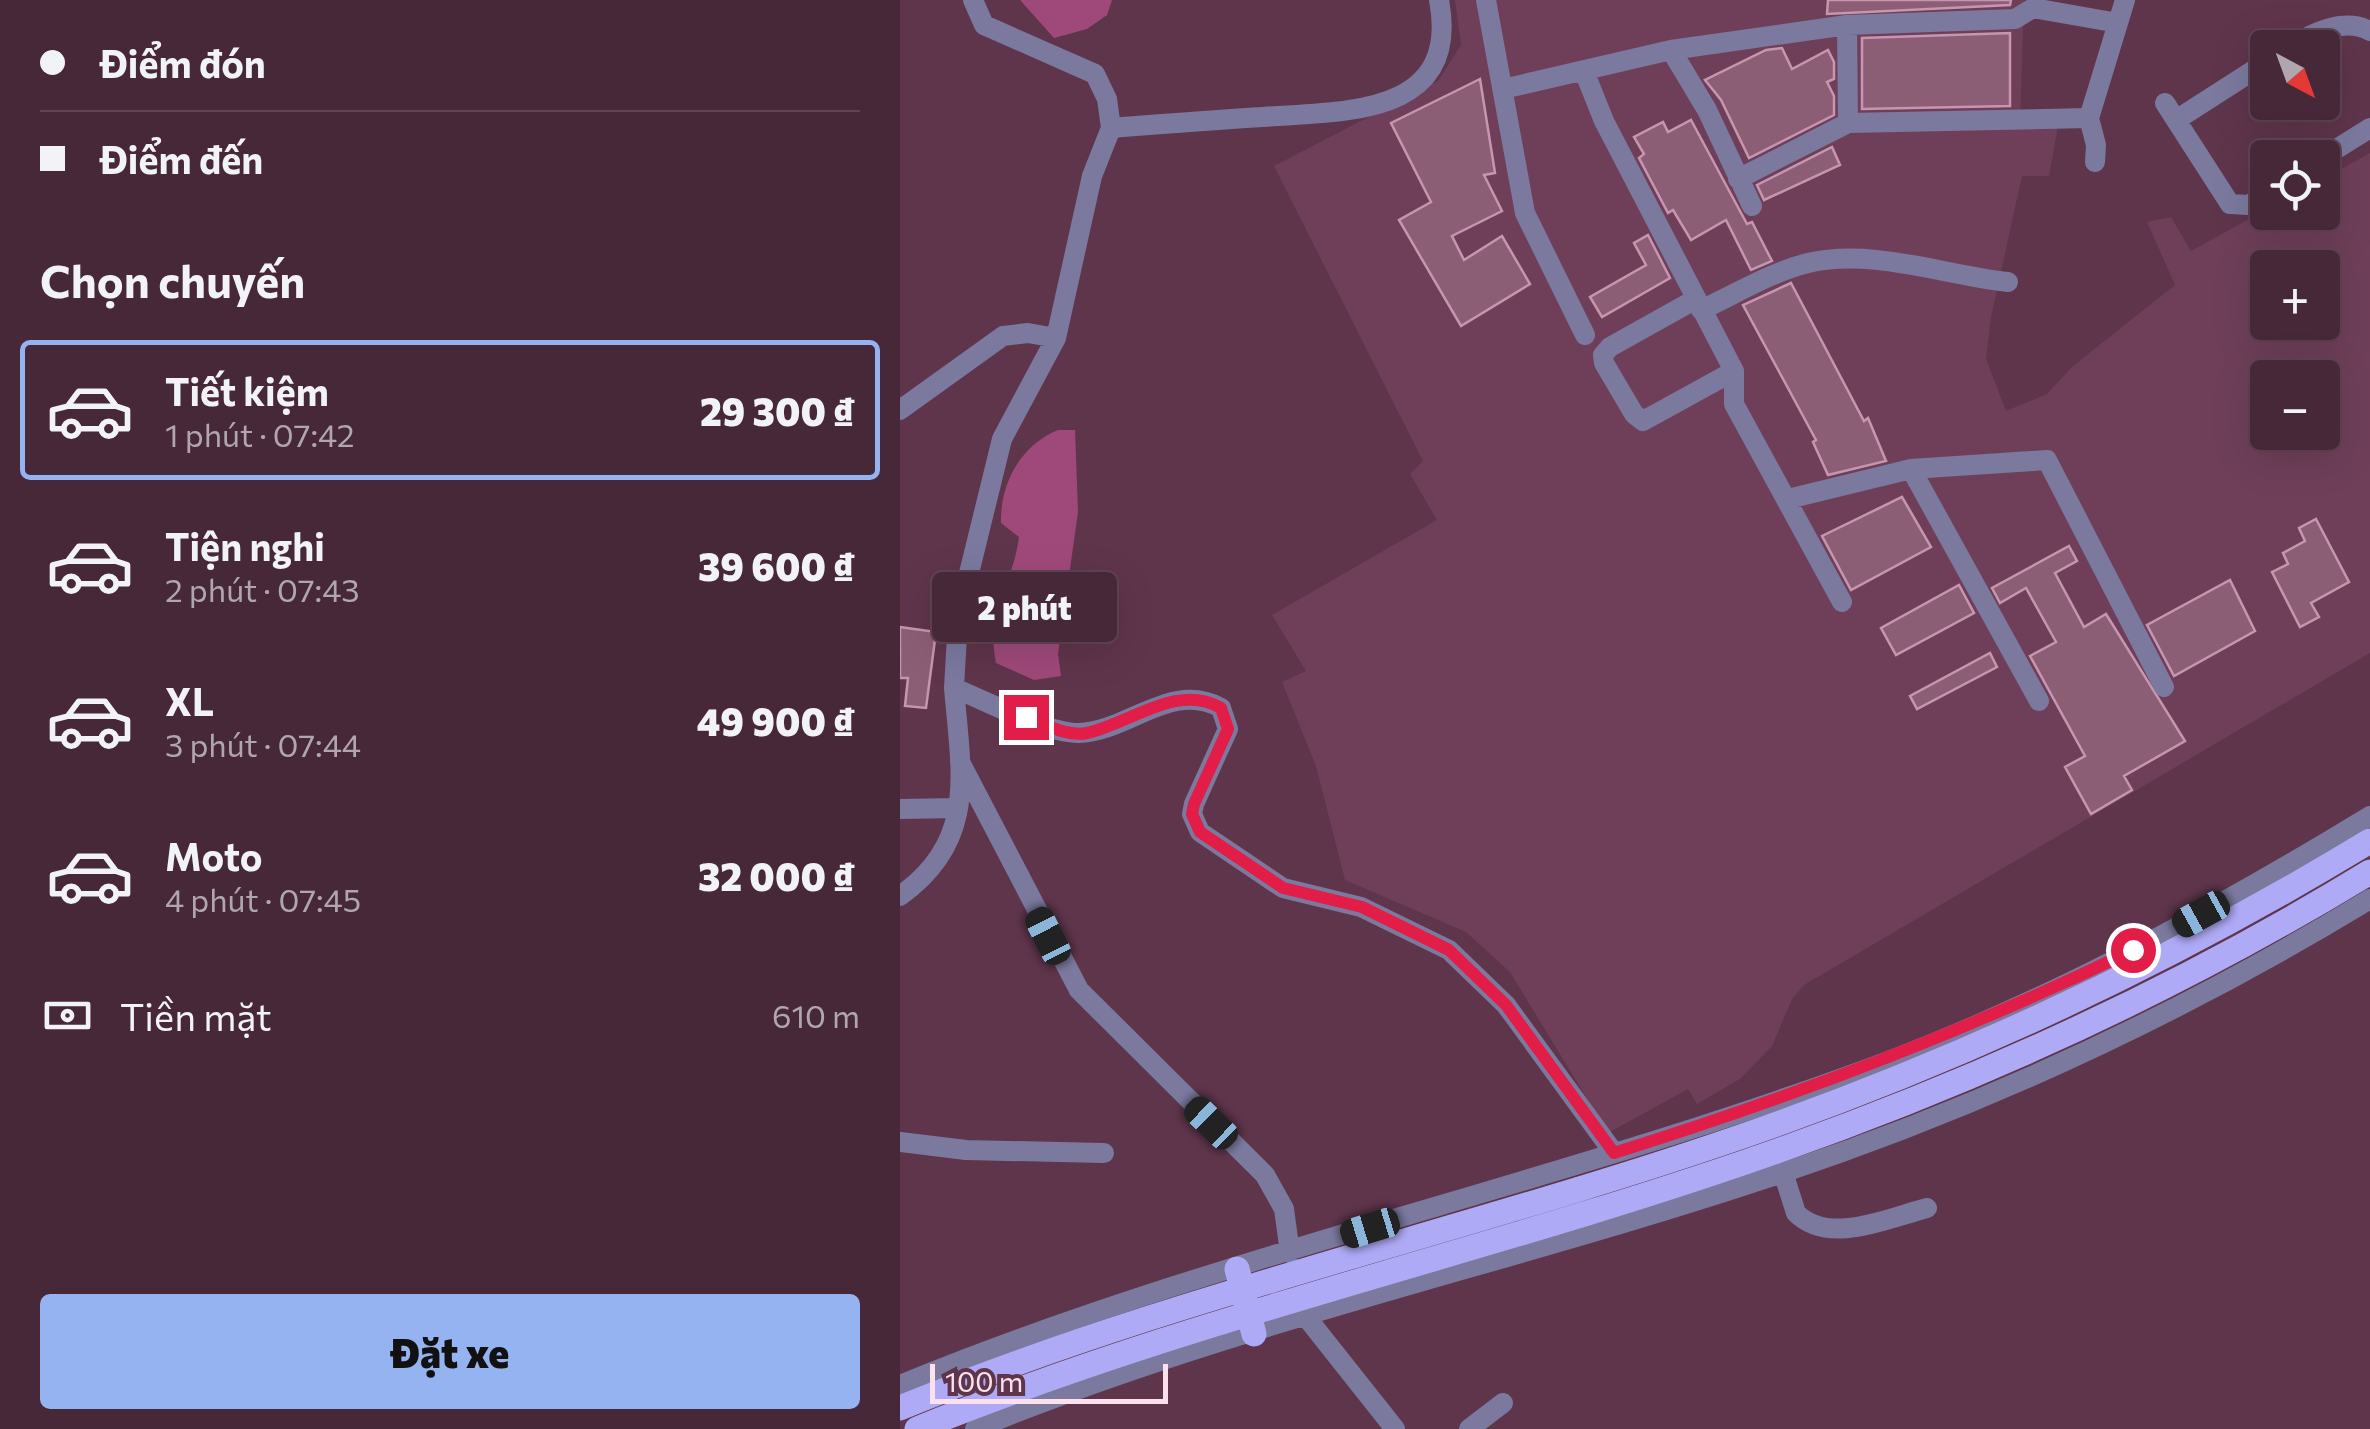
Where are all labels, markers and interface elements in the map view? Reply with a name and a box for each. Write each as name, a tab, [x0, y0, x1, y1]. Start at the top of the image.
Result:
north arrow	[2250, 30, 2340, 120]
map controls	[2250, 30, 2340, 450]
text: Điểm đón	[100, 39, 266, 86]
text: Điểm đến	[100, 135, 263, 182]
button: locate	[2250, 140, 2340, 230]
button: +	[2250, 250, 2340, 340]
text: Chọn chuyến	[40, 252, 305, 307]
button: −	[2250, 360, 2340, 450]
icon: car	[45, 365, 135, 455]
text: Tiết kiệm	[165, 367, 329, 414]
text: 29 300 ₫	[700, 387, 855, 434]
text: 1 phút · 07:42	[165, 414, 355, 454]
icon: car	[45, 520, 135, 610]
text: Tiện nghi	[165, 522, 325, 569]
text: 39 600 ₫	[698, 542, 855, 589]
text: 2 phút · 07:43	[165, 569, 360, 609]
callout: 2 phút	[934, 572, 1118, 642]
text: 2 phút	[977, 587, 1072, 627]
icon: car	[45, 675, 135, 765]
text: XL	[165, 677, 214, 724]
route end	[1004, 695, 1049, 740]
text: 49 900 ₫	[697, 697, 855, 744]
text: 3 phút · 07:44	[165, 724, 361, 764]
icon: car	[45, 830, 135, 920]
text: Moto	[165, 832, 263, 879]
text: 32 000 ₫	[698, 852, 855, 899]
text: 4 phút · 07:45	[165, 879, 361, 919]
car	[2167, 886, 2235, 942]
car	[1021, 902, 1075, 970]
route start	[2111, 928, 2156, 973]
icon: cash	[40, 988, 95, 1043]
text: Tiền mặt	[120, 992, 272, 1039]
text: 610 m	[772, 995, 860, 1035]
car	[1179, 1091, 1243, 1155]
car	[1337, 1205, 1403, 1251]
button: Đặt xe	[40, 1294, 860, 1409]
scale bar	[930, 1359, 1168, 1404]
text: 100 m	[945, 1364, 1023, 1398]

